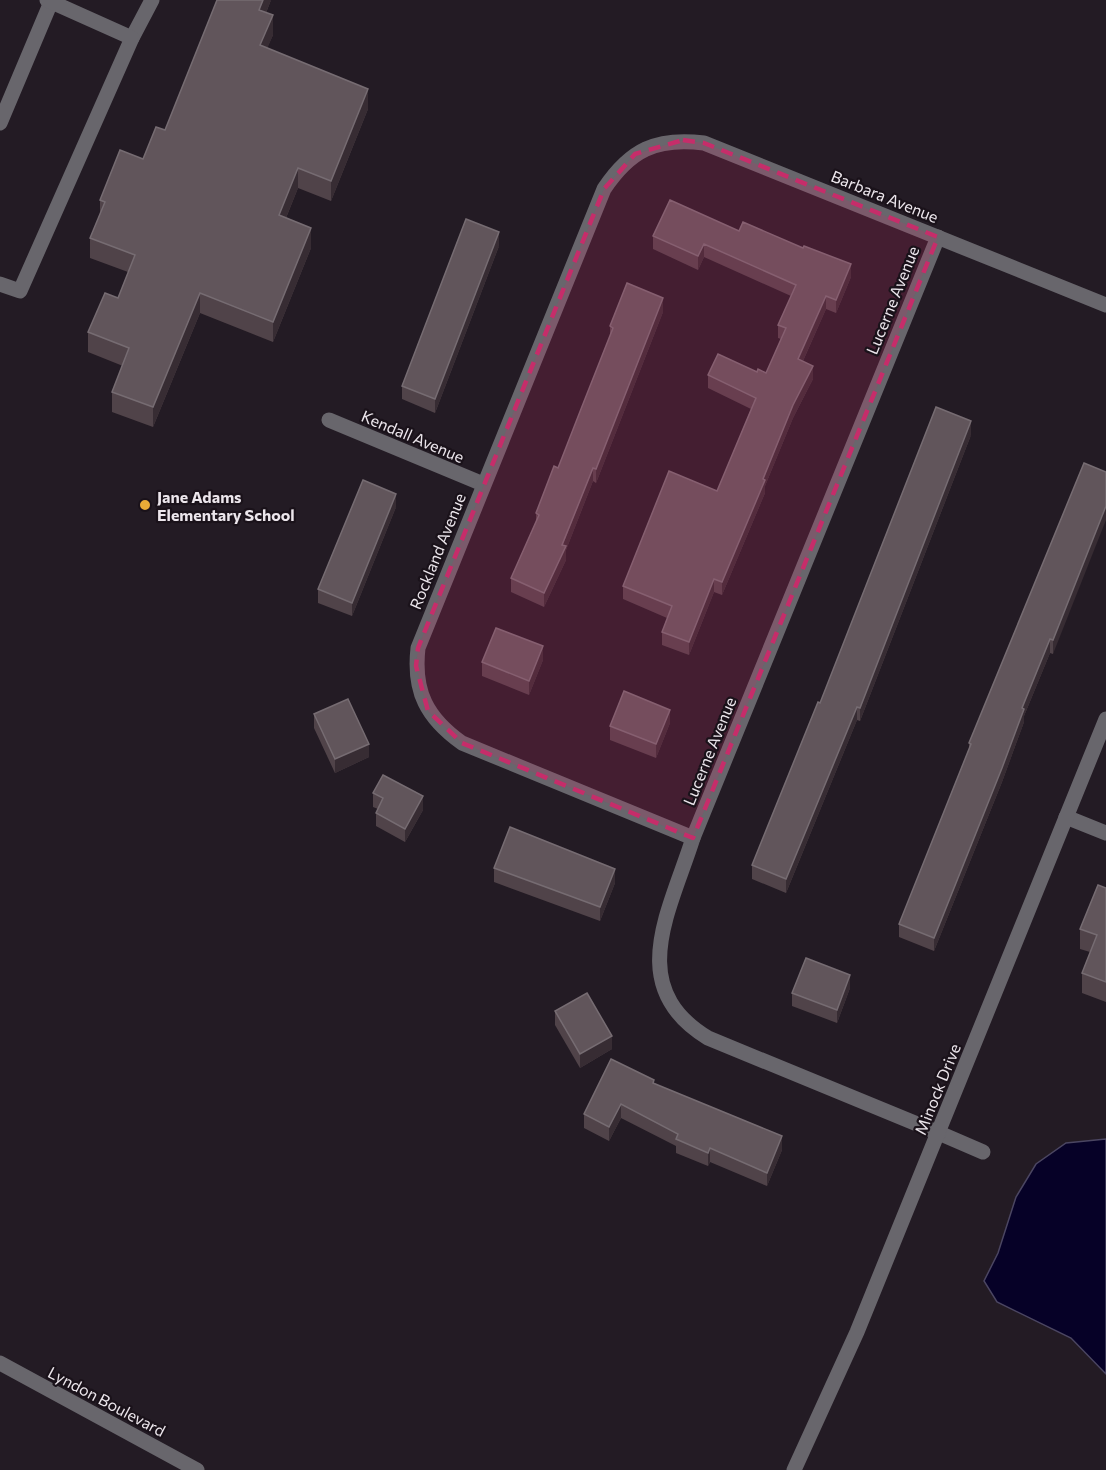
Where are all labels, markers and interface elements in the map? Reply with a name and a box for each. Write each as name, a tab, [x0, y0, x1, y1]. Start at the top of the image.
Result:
street label: Barbara Avenue	[829, 166, 941, 226]
street label: Lucerne Avenue	[862, 243, 922, 357]
street label: Kendall Avenue	[359, 406, 467, 466]
place label: Jane Adams Elementary School	[157, 487, 295, 524]
street label: Rockland Avenue	[405, 490, 469, 612]
marker: Jane Adams Elementary School	[138, 498, 152, 512]
street label: Lucerne Avenue	[679, 694, 739, 808]
street label: Minock Drive	[910, 1041, 964, 1137]
street label: Lyndon Boulevard	[45, 1362, 169, 1440]

